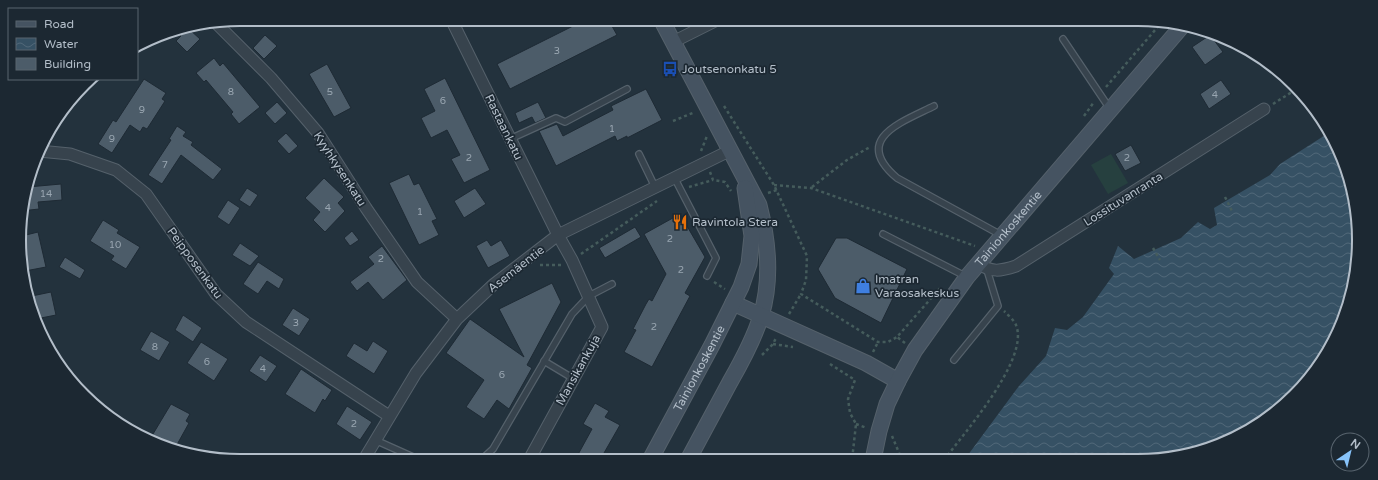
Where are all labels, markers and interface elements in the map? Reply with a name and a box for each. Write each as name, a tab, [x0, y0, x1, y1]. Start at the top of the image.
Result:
legend	[8, 8, 138, 80]
text: Road	[44, 17, 74, 31]
text: Water	[44, 37, 79, 51]
house number: 3	[554, 45, 560, 57]
text: Building	[44, 57, 91, 71]
bus stop icon: Joutsenonkatu 5	[661, 60, 679, 78]
place label: Joutsenonkatu 5	[682, 62, 777, 76]
house number: 8	[228, 86, 234, 98]
house number: 5	[327, 86, 333, 98]
house number: 4	[1212, 89, 1218, 101]
street label: Rastaankatu	[482, 92, 526, 162]
house number: 6	[440, 95, 446, 107]
house number: 9	[139, 104, 145, 116]
house number: 1	[609, 123, 615, 135]
street label: Kyyhkysenkatu	[311, 129, 369, 209]
house number: 9	[109, 133, 115, 145]
house number: 2	[466, 152, 472, 164]
house number: 2	[1124, 152, 1130, 164]
house number: 7	[162, 159, 168, 171]
street label: Lossituvanranta	[1081, 169, 1165, 229]
house number: 14	[40, 188, 52, 200]
street label: Tainionkoskentie	[972, 188, 1045, 269]
house number: 4	[325, 202, 331, 214]
house number: 1	[417, 206, 423, 218]
restaurant icon: Ravintola Stera	[671, 213, 689, 231]
place label: Ravintola Stera	[692, 215, 778, 229]
street label: Peipposenkatu	[164, 225, 226, 301]
house number: 2	[667, 233, 673, 245]
house number: 10	[109, 239, 121, 251]
street label: Asemäentie	[485, 243, 547, 295]
house number: 2	[378, 253, 384, 265]
house number: 2	[678, 264, 684, 276]
place label: Imatran Varaosakeskus	[875, 272, 959, 300]
shop icon: Imatran Varaosakeskus	[854, 277, 872, 295]
house number: 3	[293, 317, 299, 329]
house number: 2	[651, 321, 657, 333]
street label: Tainionkoskentie	[671, 323, 728, 414]
street label: Mansikankuja	[553, 332, 603, 408]
house number: 8	[152, 341, 158, 353]
house number: 6	[204, 356, 210, 368]
house number: 4	[260, 363, 266, 375]
house number: 6	[499, 369, 505, 381]
house number: 2	[351, 418, 357, 430]
north arrow	[1330, 432, 1370, 472]
text: N	[1348, 436, 1363, 452]

